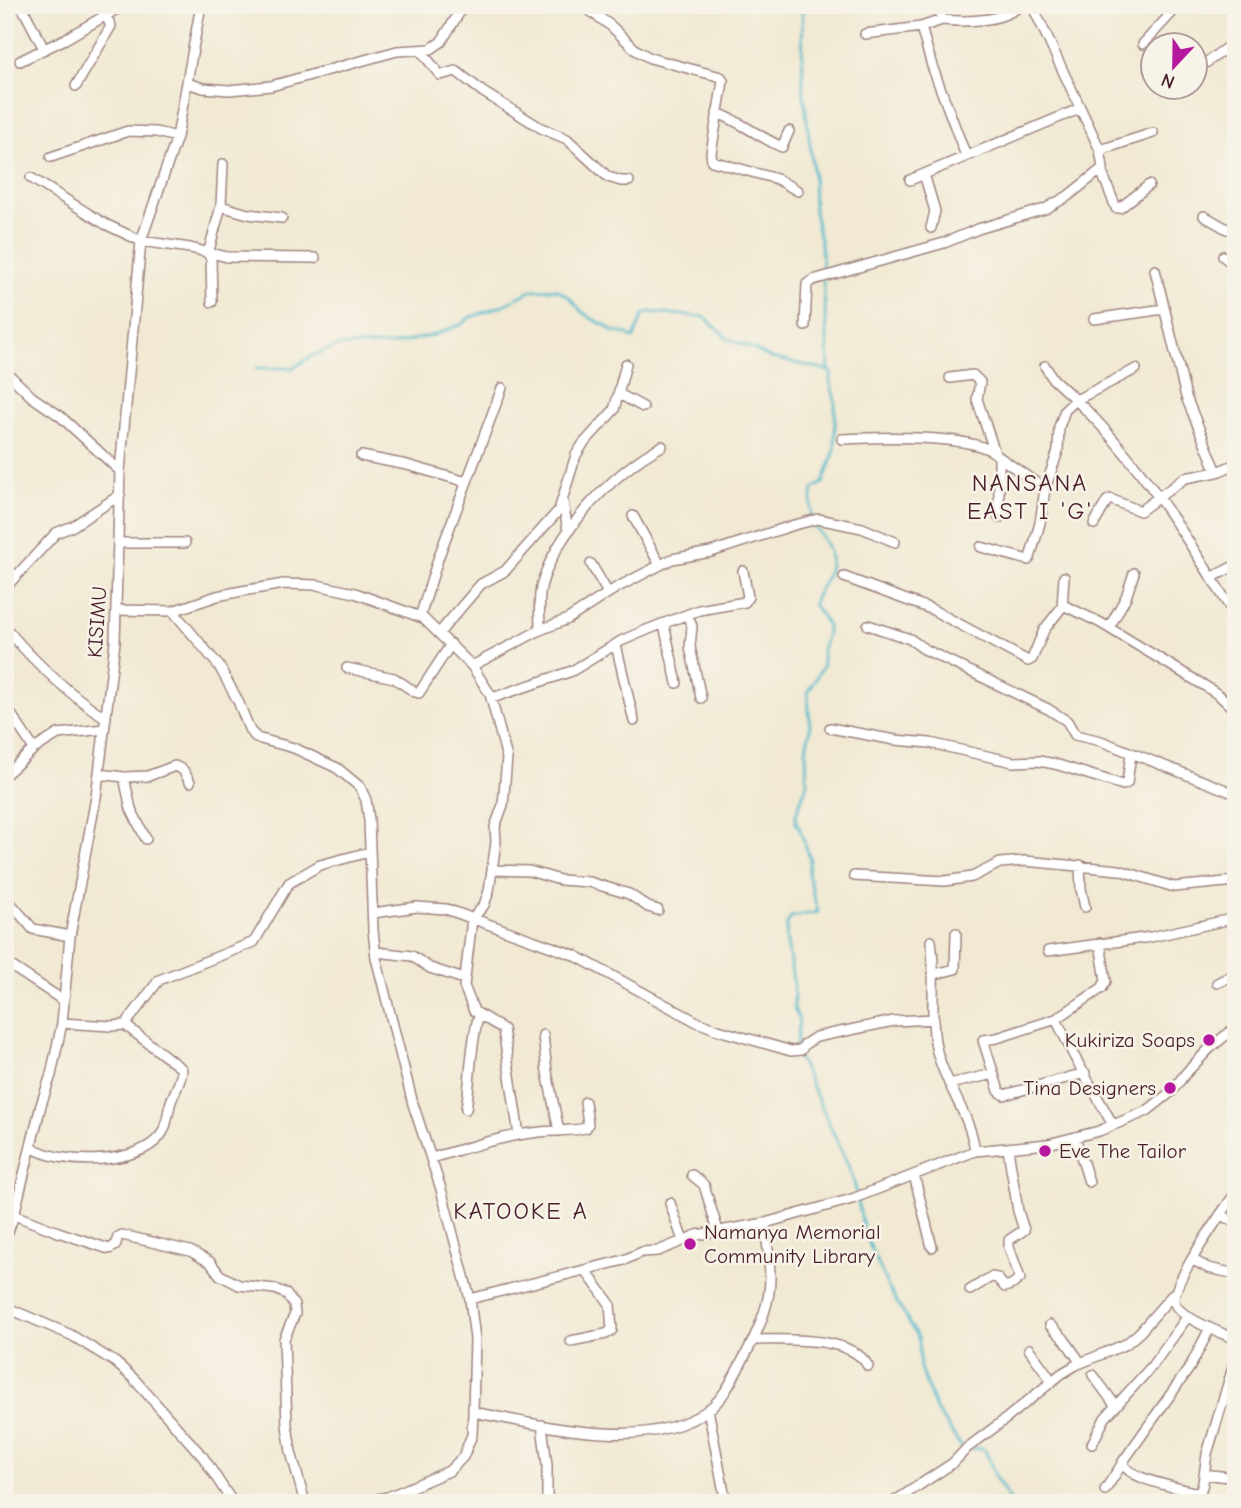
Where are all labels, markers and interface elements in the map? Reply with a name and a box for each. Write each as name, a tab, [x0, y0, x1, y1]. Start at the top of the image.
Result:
north arrow	[1140, 32, 1210, 102]
text: N	[1158, 68, 1178, 93]
district label: NANSANA EAST I 'G'	[967, 469, 1093, 525]
street label: KISIMU	[83, 585, 111, 659]
place label: Kukiriza Soaps	[1065, 1028, 1195, 1052]
marker: Kukiriza Soaps	[1201, 1032, 1217, 1048]
place label: Tina Designers	[1023, 1076, 1156, 1100]
marker: Tina Designers	[1162, 1080, 1178, 1096]
place label: Eve The Tailor	[1059, 1139, 1187, 1163]
marker: Eve The Tailor	[1037, 1143, 1053, 1159]
district label: KATOOKE A	[453, 1197, 589, 1225]
place label: Namanya Memorial Community Library	[704, 1220, 881, 1268]
marker: Namanya Memorial Community Library	[682, 1236, 698, 1252]

